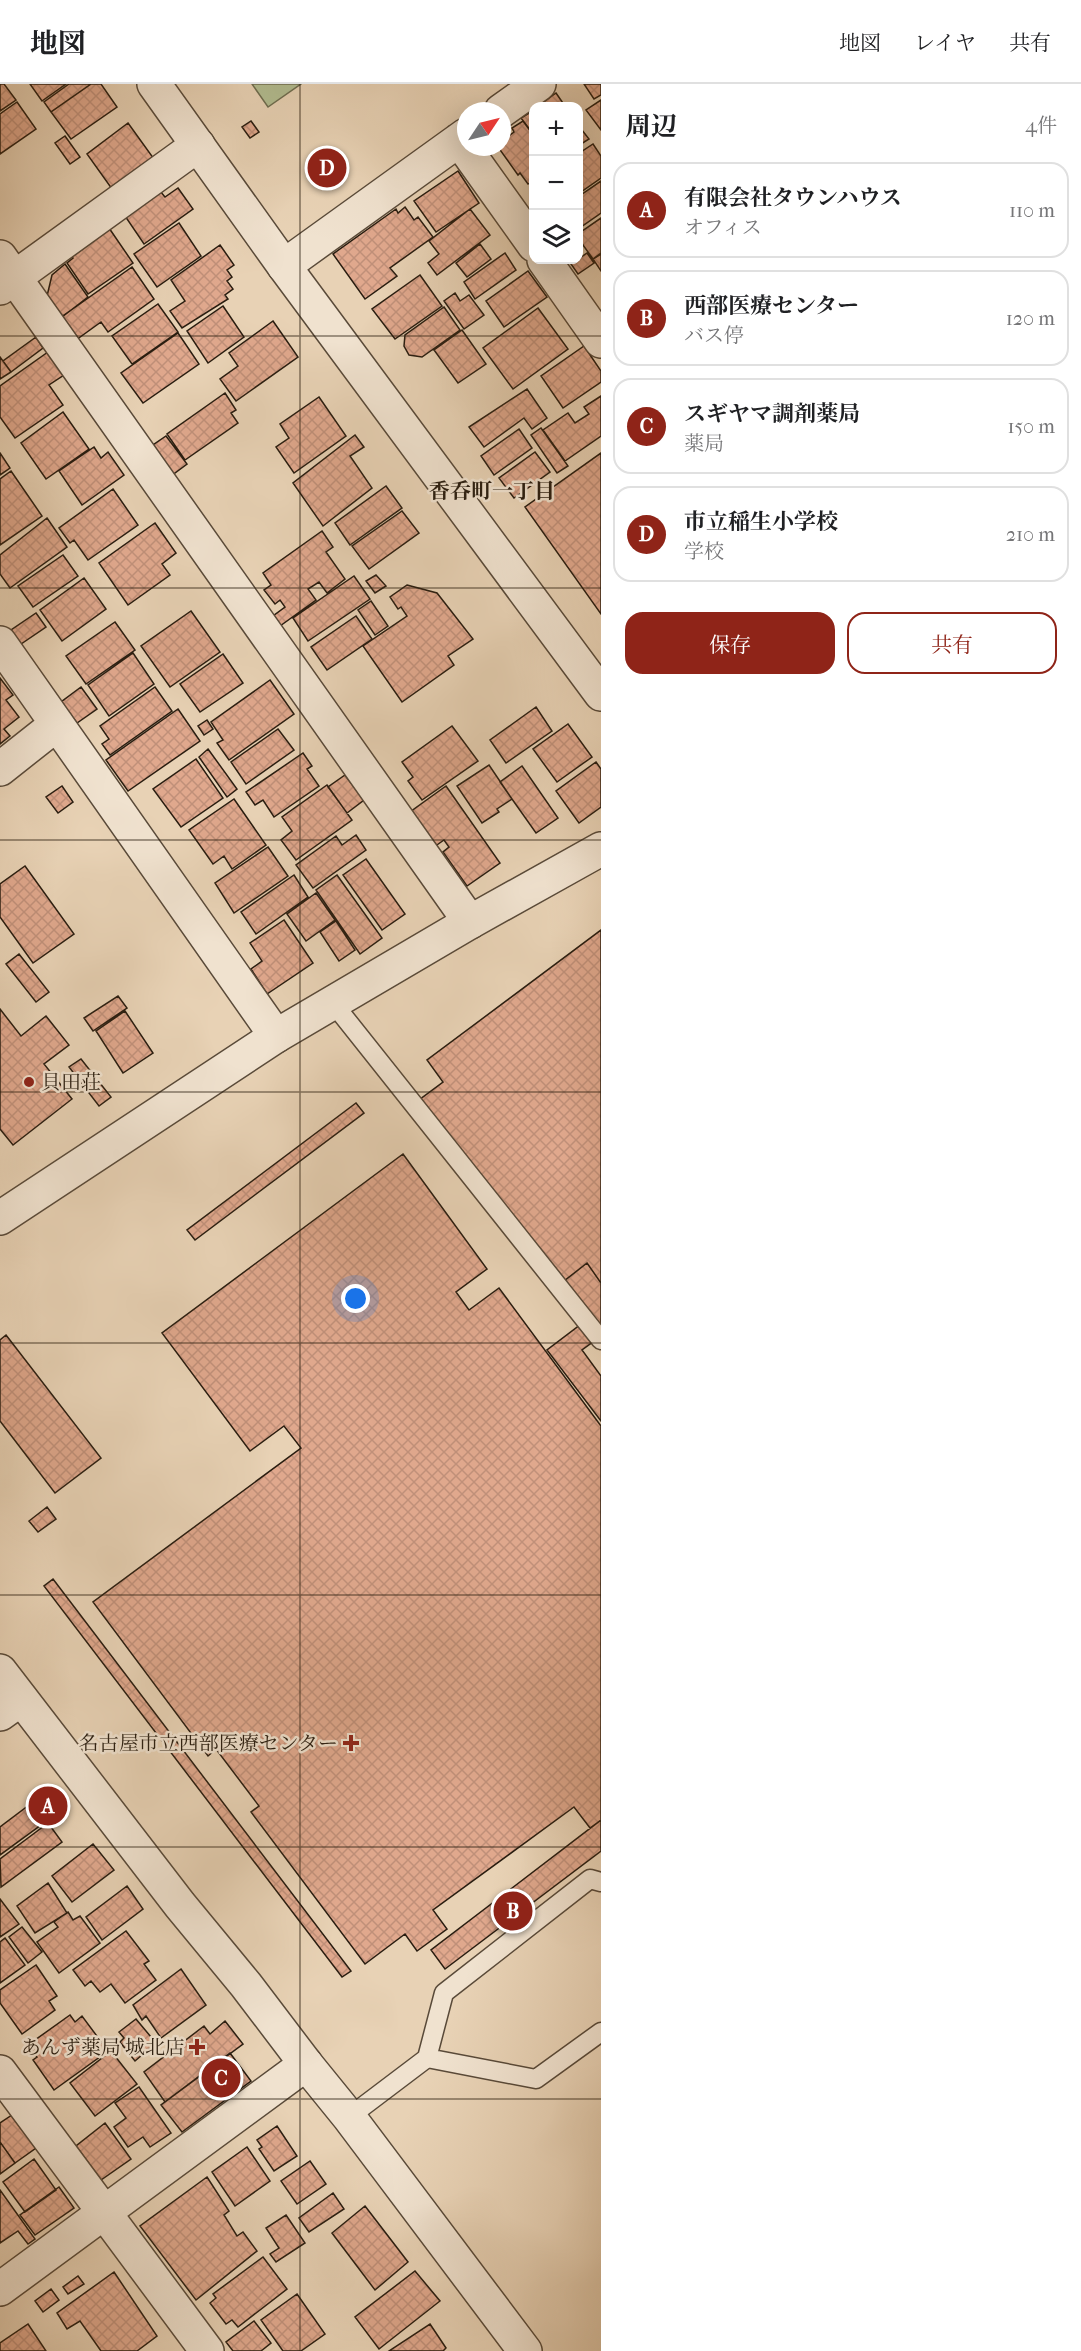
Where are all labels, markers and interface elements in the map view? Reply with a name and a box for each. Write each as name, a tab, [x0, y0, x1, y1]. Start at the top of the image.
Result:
text: 地図	[30, 27, 86, 60]
text: 地図	[839, 31, 881, 55]
text: レイヤ	[914, 31, 976, 55]
text: 共有	[1009, 31, 1051, 55]
north arrow	[457, 102, 511, 156]
map controls	[529, 102, 583, 264]
button: +	[529, 102, 583, 156]
text: 周辺	[625, 111, 677, 142]
text: 4件	[1025, 114, 1057, 137]
pin: D	[308, 146, 346, 190]
button: −	[529, 156, 583, 210]
text: 有限会社タウンハウス	[684, 185, 902, 211]
text: A	[640, 199, 653, 222]
text: 110 m	[1009, 199, 1055, 222]
button: layers	[529, 210, 583, 264]
text: オフィス	[684, 216, 762, 239]
text: 西部医療センター	[684, 293, 859, 319]
text: B	[640, 307, 653, 330]
text: 120 m	[1006, 307, 1055, 330]
text: バス停	[684, 324, 744, 347]
text: スギヤマ調剤薬局	[684, 401, 860, 427]
text: C	[640, 415, 653, 438]
text: 150 m	[1007, 415, 1055, 438]
text: 薬局	[684, 432, 724, 455]
district label: 香呑町一丁目	[429, 479, 555, 503]
text: 市立稲生小学校	[684, 509, 838, 535]
text: D	[639, 523, 654, 546]
text: 210 m	[1006, 523, 1055, 546]
text: 学校	[684, 540, 724, 563]
button: 保存	[625, 612, 835, 674]
button: 共有	[847, 612, 1057, 674]
place label: 貝田荘	[41, 1071, 101, 1094]
marker: 貝田荘	[22, 1075, 36, 1089]
your location	[341, 1284, 370, 1313]
place label: 名古屋市立西部医療センター	[79, 1732, 338, 1755]
marker: 名古屋市立西部医療センター	[342, 1734, 360, 1752]
pin: A	[28, 1784, 68, 1828]
pin: B	[494, 1888, 532, 1934]
place label: あんず薬局 城北店	[21, 2036, 185, 2059]
marker: あんず薬局 城北店	[190, 2040, 204, 2054]
pin: C	[202, 2056, 240, 2100]

